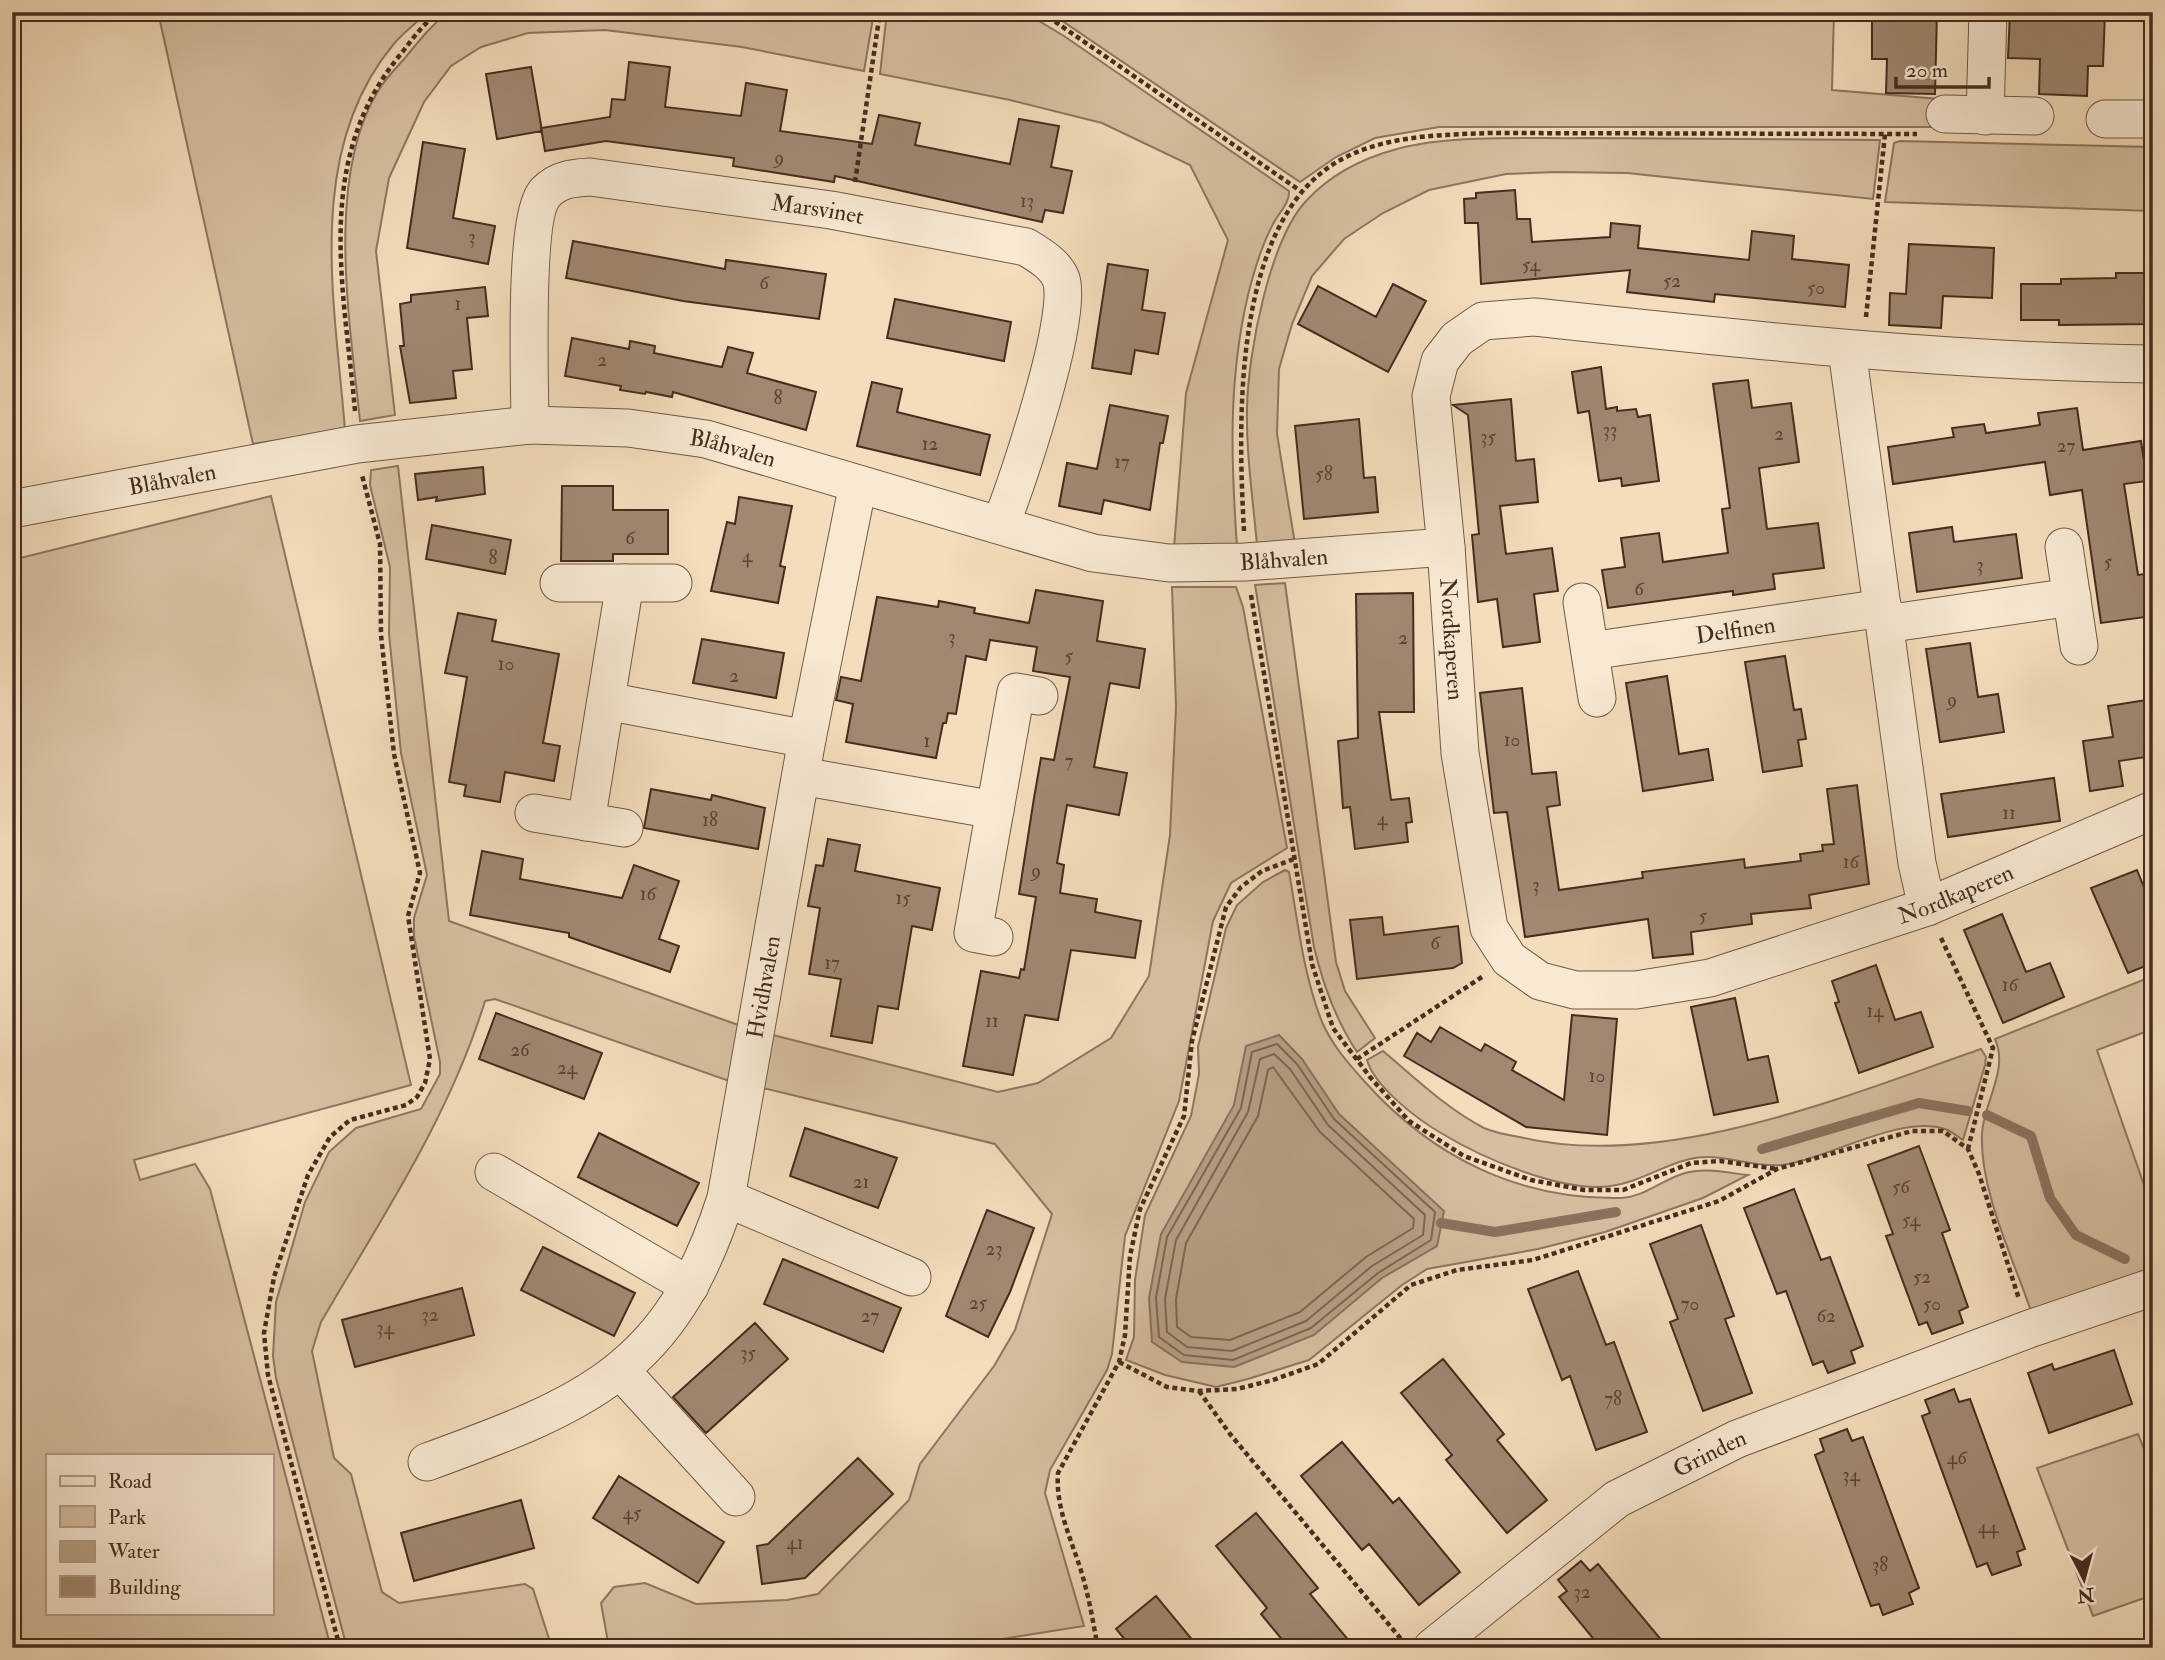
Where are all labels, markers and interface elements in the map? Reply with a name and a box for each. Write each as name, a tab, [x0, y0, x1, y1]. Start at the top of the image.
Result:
scale bar	[1896, 46, 1988, 90]
text: 20 m	[1906, 57, 1948, 84]
house number: 9	[772, 146, 784, 170]
street label: Marsvinet	[770, 187, 866, 230]
house number: 13	[1020, 189, 1034, 213]
house number: 3	[468, 225, 476, 249]
house number: 54	[1522, 253, 1541, 277]
house number: 52	[1663, 269, 1681, 293]
house number: 6	[759, 271, 770, 295]
house number: 50	[1807, 276, 1825, 300]
house number: 1	[455, 292, 461, 316]
house number: 2	[597, 348, 607, 372]
house number: 8	[774, 386, 783, 410]
house number: 33	[1603, 418, 1617, 442]
street label: Blåhvalen	[688, 422, 780, 473]
house number: 2	[1774, 422, 1784, 446]
house number: 35	[1480, 425, 1496, 449]
house number: 12	[922, 432, 938, 456]
house number: 27	[2057, 434, 2075, 458]
house number: 17	[1114, 450, 1130, 474]
street label: Blåhvalen	[126, 456, 219, 501]
house number: 58	[1315, 462, 1333, 486]
house number: 6	[625, 526, 636, 550]
street label: Blåhvalen	[1239, 541, 1329, 577]
house number: 4	[742, 544, 753, 568]
house number: 8	[489, 546, 498, 570]
house number: 5	[2104, 550, 2113, 574]
house number: 3	[1976, 553, 1984, 577]
street label: Nordkaperen	[1434, 577, 1471, 701]
house number: 6	[1634, 577, 1645, 601]
street label: Delfinen	[1694, 609, 1777, 650]
house number: 3	[948, 625, 956, 649]
house number: 2	[1398, 626, 1408, 650]
house number: 5	[1065, 644, 1074, 668]
house number: 10	[498, 652, 514, 676]
house number: 2	[729, 664, 739, 688]
house number: 9	[1945, 688, 1957, 712]
house number: 10	[1504, 728, 1520, 752]
house number: 1	[924, 729, 930, 753]
house number: 7	[1065, 749, 1074, 773]
house number: 11	[2002, 801, 2016, 825]
house number: 4	[1377, 807, 1388, 831]
house number: 18	[702, 808, 718, 832]
house number: 16	[1843, 850, 1861, 874]
street label: Nordkaperen	[1894, 857, 2018, 930]
house number: 9	[1029, 859, 1041, 883]
house number: 3	[1532, 873, 1540, 897]
house number: 16	[640, 882, 658, 906]
house number: 15	[895, 886, 911, 910]
house number: 5	[1699, 904, 1708, 928]
house number: 6	[1430, 931, 1441, 955]
street label: Hvidhvalen	[740, 933, 787, 1041]
house number: 17	[824, 951, 840, 975]
house number: 16	[2002, 973, 2020, 997]
house number: 14	[1866, 999, 1884, 1023]
house number: 11	[985, 1009, 999, 1033]
house number: 26	[510, 1038, 531, 1062]
house number: 24	[557, 1056, 578, 1080]
house number: 10	[1589, 1064, 1605, 1088]
house number: 21	[853, 1170, 869, 1194]
house number: 56	[1892, 1175, 1911, 1199]
house number: 54	[1902, 1208, 1921, 1232]
house number: 23	[986, 1237, 1002, 1261]
house number: 52	[1913, 1265, 1931, 1289]
house number: 25	[969, 1291, 988, 1315]
house number: 70	[1681, 1292, 1699, 1316]
house number: 50	[1923, 1292, 1941, 1316]
house number: 32	[422, 1303, 438, 1327]
house number: 27	[861, 1304, 879, 1328]
house number: 62	[1816, 1304, 1836, 1328]
house number: 34	[376, 1316, 394, 1340]
house number: 35	[740, 1341, 756, 1365]
house number: 78	[1604, 1387, 1622, 1411]
street label: Grinden	[1668, 1422, 1750, 1483]
house number: 46	[1947, 1446, 1968, 1470]
legend	[46, 1454, 273, 1614]
house number: 34	[1842, 1463, 1860, 1487]
text: Road	[108, 1468, 153, 1495]
house number: 45	[623, 1501, 642, 1525]
text: Park	[108, 1504, 146, 1531]
house number: 44	[1978, 1515, 1999, 1539]
house number: 41	[786, 1531, 804, 1555]
text: Water	[107, 1538, 160, 1565]
north arrow	[2050, 1544, 2120, 1614]
house number: 38	[1872, 1553, 1888, 1577]
text: Building	[108, 1574, 181, 1601]
house number: 32	[1574, 1580, 1590, 1604]
text: N	[2075, 1582, 2096, 1608]

